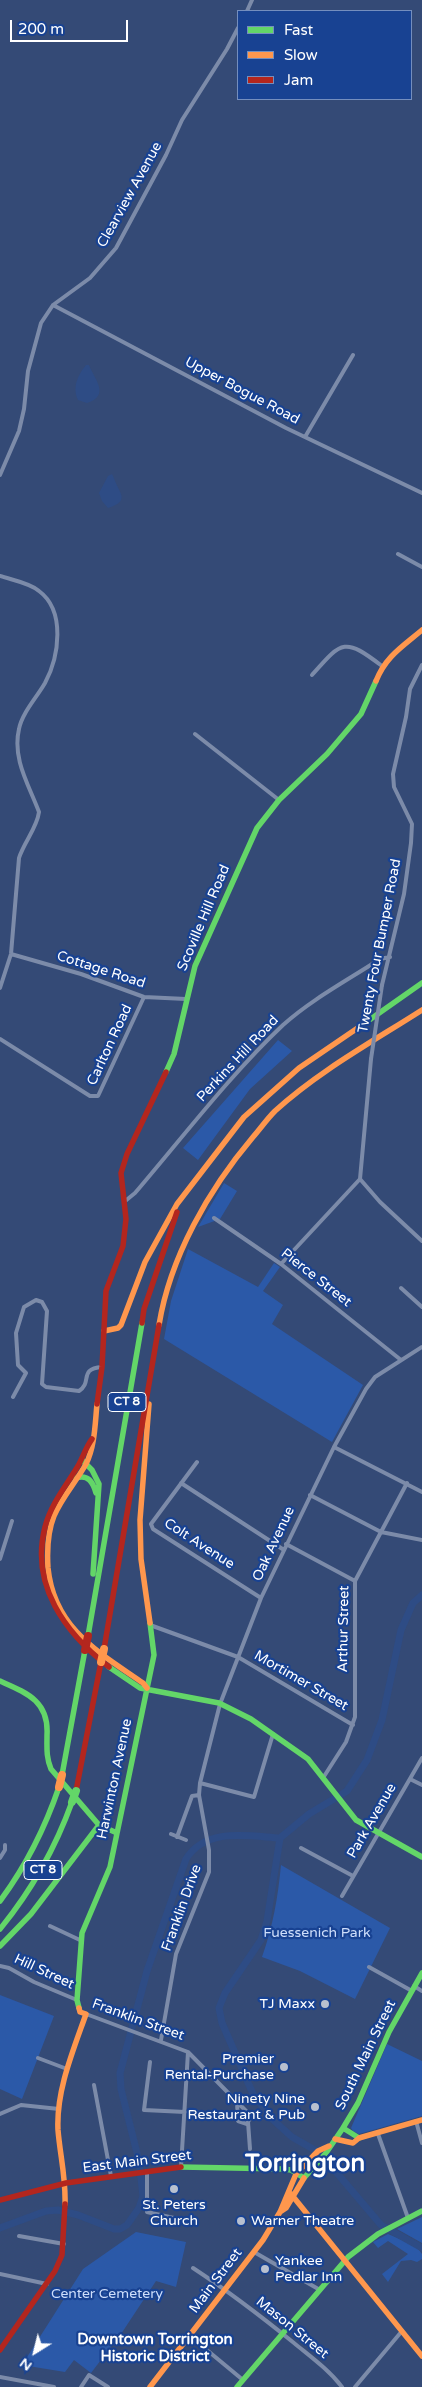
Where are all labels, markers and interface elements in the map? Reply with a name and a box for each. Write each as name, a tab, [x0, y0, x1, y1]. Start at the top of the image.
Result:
scale bar	[12, 10, 130, 42]
legend	[237, 10, 412, 100]
text: 200 m	[18, 20, 64, 38]
text: Fast	[284, 21, 313, 39]
text: Slow	[284, 46, 318, 64]
text: Jam	[284, 71, 313, 89]
street label: Clearview Avenue	[94, 139, 166, 251]
street label: Upper Bogue Road	[182, 354, 302, 428]
street label: Twenty Four Bumper Road	[355, 857, 405, 1035]
street label: Scoville Hill Road	[174, 862, 234, 974]
street label: Cottage Road	[55, 948, 147, 992]
street label: Carlton Road	[84, 1002, 136, 1088]
street label: Perkins Hill Road	[194, 1012, 282, 1106]
street label: Pierce Street	[277, 1245, 355, 1311]
road number: CT 8	[108, 1392, 146, 1411]
street label: Oak Avenue	[249, 1504, 299, 1584]
street label: Colt Avenue	[161, 1515, 237, 1573]
street label: Arthur Street	[335, 1585, 353, 1673]
street label: Mortimer Street	[251, 1647, 351, 1715]
street label: Harwinton Avenue	[94, 1717, 136, 1841]
street label: Park Avenue	[344, 1781, 400, 1861]
road number: CT 8	[24, 1860, 62, 1880]
street label: Franklin Drive	[159, 1862, 205, 1954]
park label: Fuessenich Park	[263, 1925, 371, 1941]
street label: Hill Street	[11, 1951, 77, 1993]
street label: Franklin Street	[90, 1996, 186, 2044]
place label: TJ Maxx	[260, 1996, 315, 2012]
street label: South Main Street	[332, 1997, 400, 2113]
marker: TJ Maxx	[319, 1998, 331, 2010]
place label: Premier Rental-Purchase	[165, 2051, 274, 2084]
marker: Premier Rental-Purchase	[278, 2061, 290, 2073]
place label: Ninety Nine Restaurant & Pub	[188, 2091, 305, 2124]
marker: Ninety Nine Restaurant & Pub	[309, 2101, 321, 2113]
street label: East Main Street	[82, 2147, 192, 2177]
district label: Torrington	[245, 2151, 365, 2179]
marker: St. Peters Church	[168, 2183, 180, 2195]
place label: St. Peters Church	[142, 2197, 206, 2230]
place label: Warner Theatre	[251, 2213, 354, 2229]
marker: Warner Theatre	[235, 2215, 247, 2227]
street label: Main Street	[186, 2245, 246, 2317]
place label: Yankee Pedlar Inn	[275, 2253, 342, 2286]
marker: Yankee Pedlar Inn	[259, 2263, 271, 2275]
park label: Center Cemetery	[51, 2286, 163, 2302]
street label: Mason Street	[252, 2294, 332, 2362]
north arrow	[10, 2327, 60, 2377]
district label: Downtown Torrington Historic District	[77, 2331, 233, 2366]
text: N	[16, 2354, 35, 2375]

